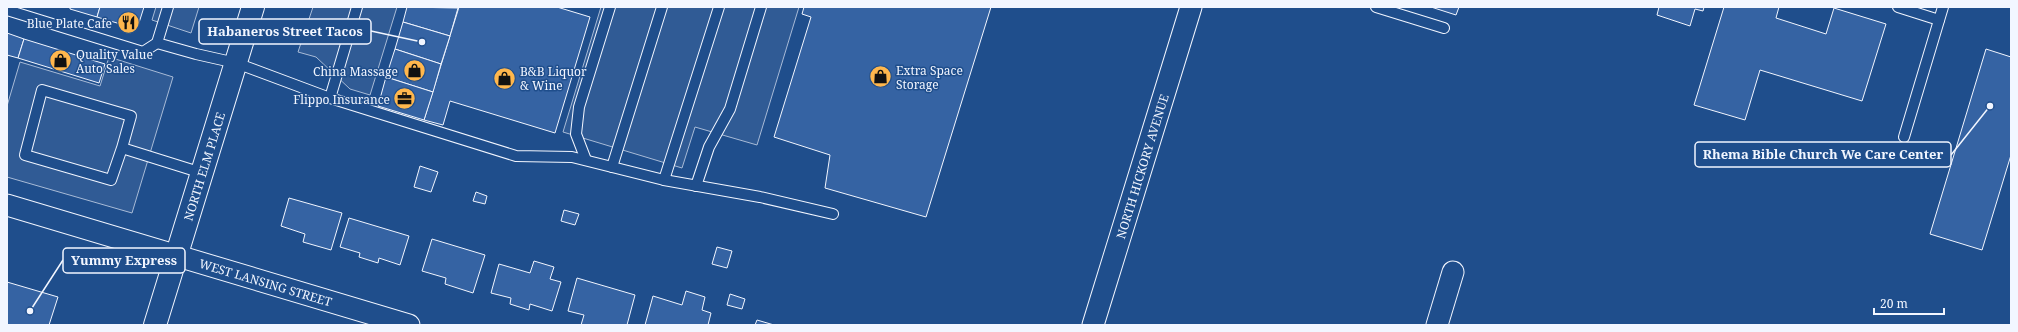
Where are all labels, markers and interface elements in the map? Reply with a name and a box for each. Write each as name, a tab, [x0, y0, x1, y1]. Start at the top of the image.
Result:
restaurant icon: Blue Plate Cafe	[115, 10, 141, 36]
place label: Blue Plate Cafe	[27, 15, 112, 32]
callout: Habaneros Street Tacos	[199, 19, 371, 44]
text: Habaneros Street Tacos	[207, 22, 363, 40]
place label: Quality Value Auto Sales	[76, 46, 153, 77]
shop icon: Quality Value Auto Sales	[48, 48, 74, 74]
shop icon: China Massage	[401, 58, 427, 84]
place label: Extra Space Storage	[896, 62, 963, 93]
place label: China Massage	[313, 63, 398, 80]
place label: B&B Liquor & Wine	[520, 63, 587, 94]
shop icon: Extra Space Storage	[868, 64, 894, 90]
shop icon: B&B Liquor & Wine	[491, 65, 517, 91]
office icon: Flippo Insurance	[392, 86, 418, 112]
place label: Flippo Insurance	[293, 91, 390, 108]
street label: NORTH HICKORY AVENUE	[1112, 92, 1172, 241]
street label: NORTH ELM PLACE	[179, 110, 229, 223]
callout: Rhema Bible Church We Care Center	[1695, 142, 1951, 167]
text: Rhema Bible Church We Care Center	[1703, 145, 1943, 163]
callout: Yummy Express	[63, 248, 185, 273]
text: Yummy Express	[71, 251, 177, 269]
street label: WEST LANSING STREET	[197, 254, 335, 310]
scale bar	[1874, 290, 1944, 316]
text: 20 m	[1880, 295, 1908, 312]

